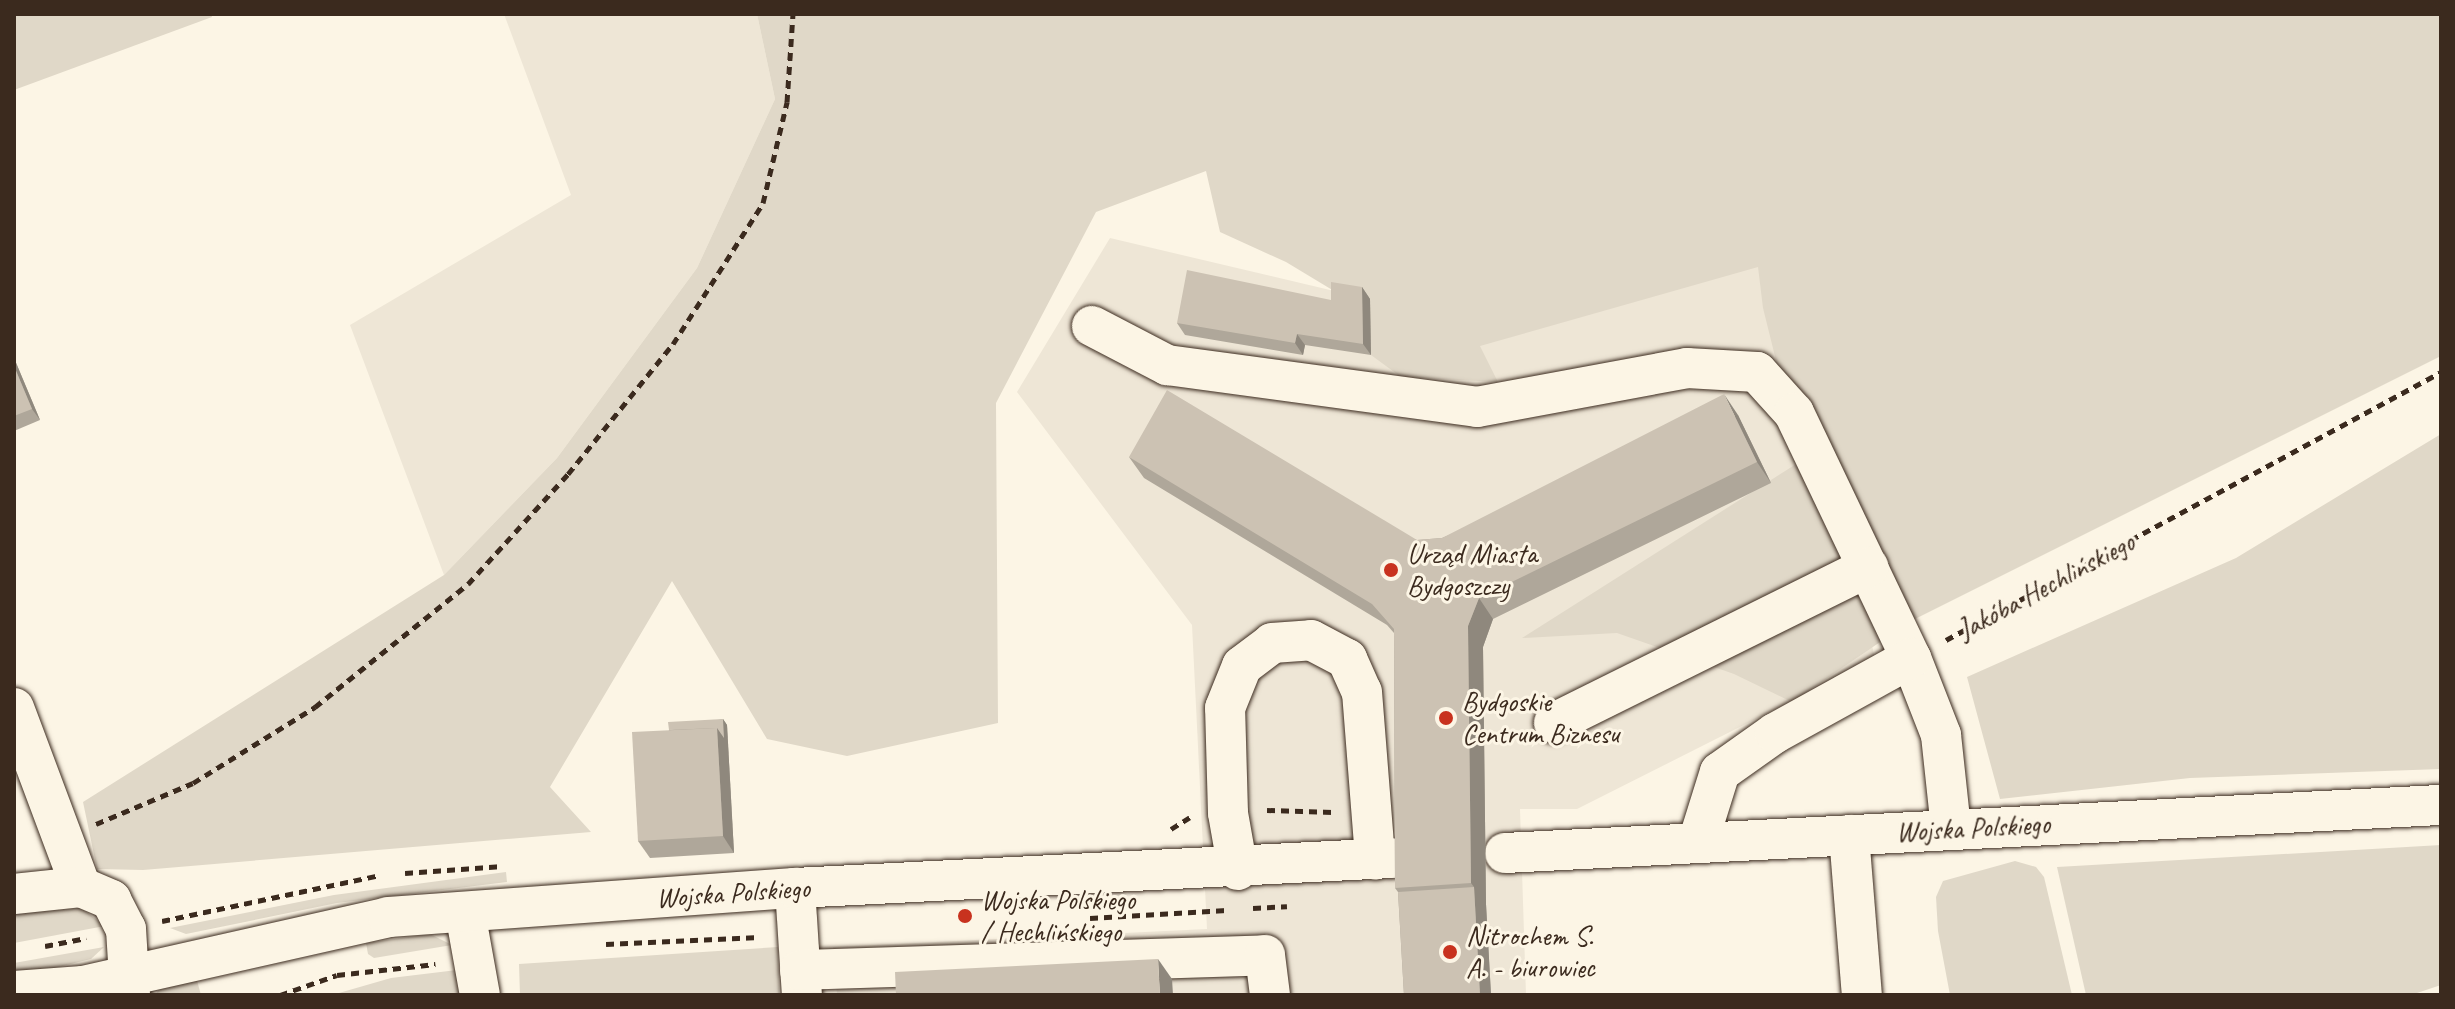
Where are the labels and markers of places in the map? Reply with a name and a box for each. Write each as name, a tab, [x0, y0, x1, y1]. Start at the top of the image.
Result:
place label: Urząd Miasta Bydgoszczy	[1407, 537, 1537, 603]
marker: Urząd Miasta Bydgoszczy	[1382, 561, 1400, 579]
place label: Bydgoskie Centrum Biznesu	[1462, 685, 1620, 751]
marker: Bydgoskie Centrum Biznesu	[1437, 709, 1455, 727]
place label: Wojska Polskiego / Hechlińskiego	[981, 883, 1135, 949]
marker: Wojska Polskiego / Hechlińskiego	[956, 907, 974, 925]
place label: Nitrochem S. A. - biurowiec	[1466, 919, 1595, 985]
marker: Nitrochem S. A. - biurowiec	[1441, 943, 1459, 961]

